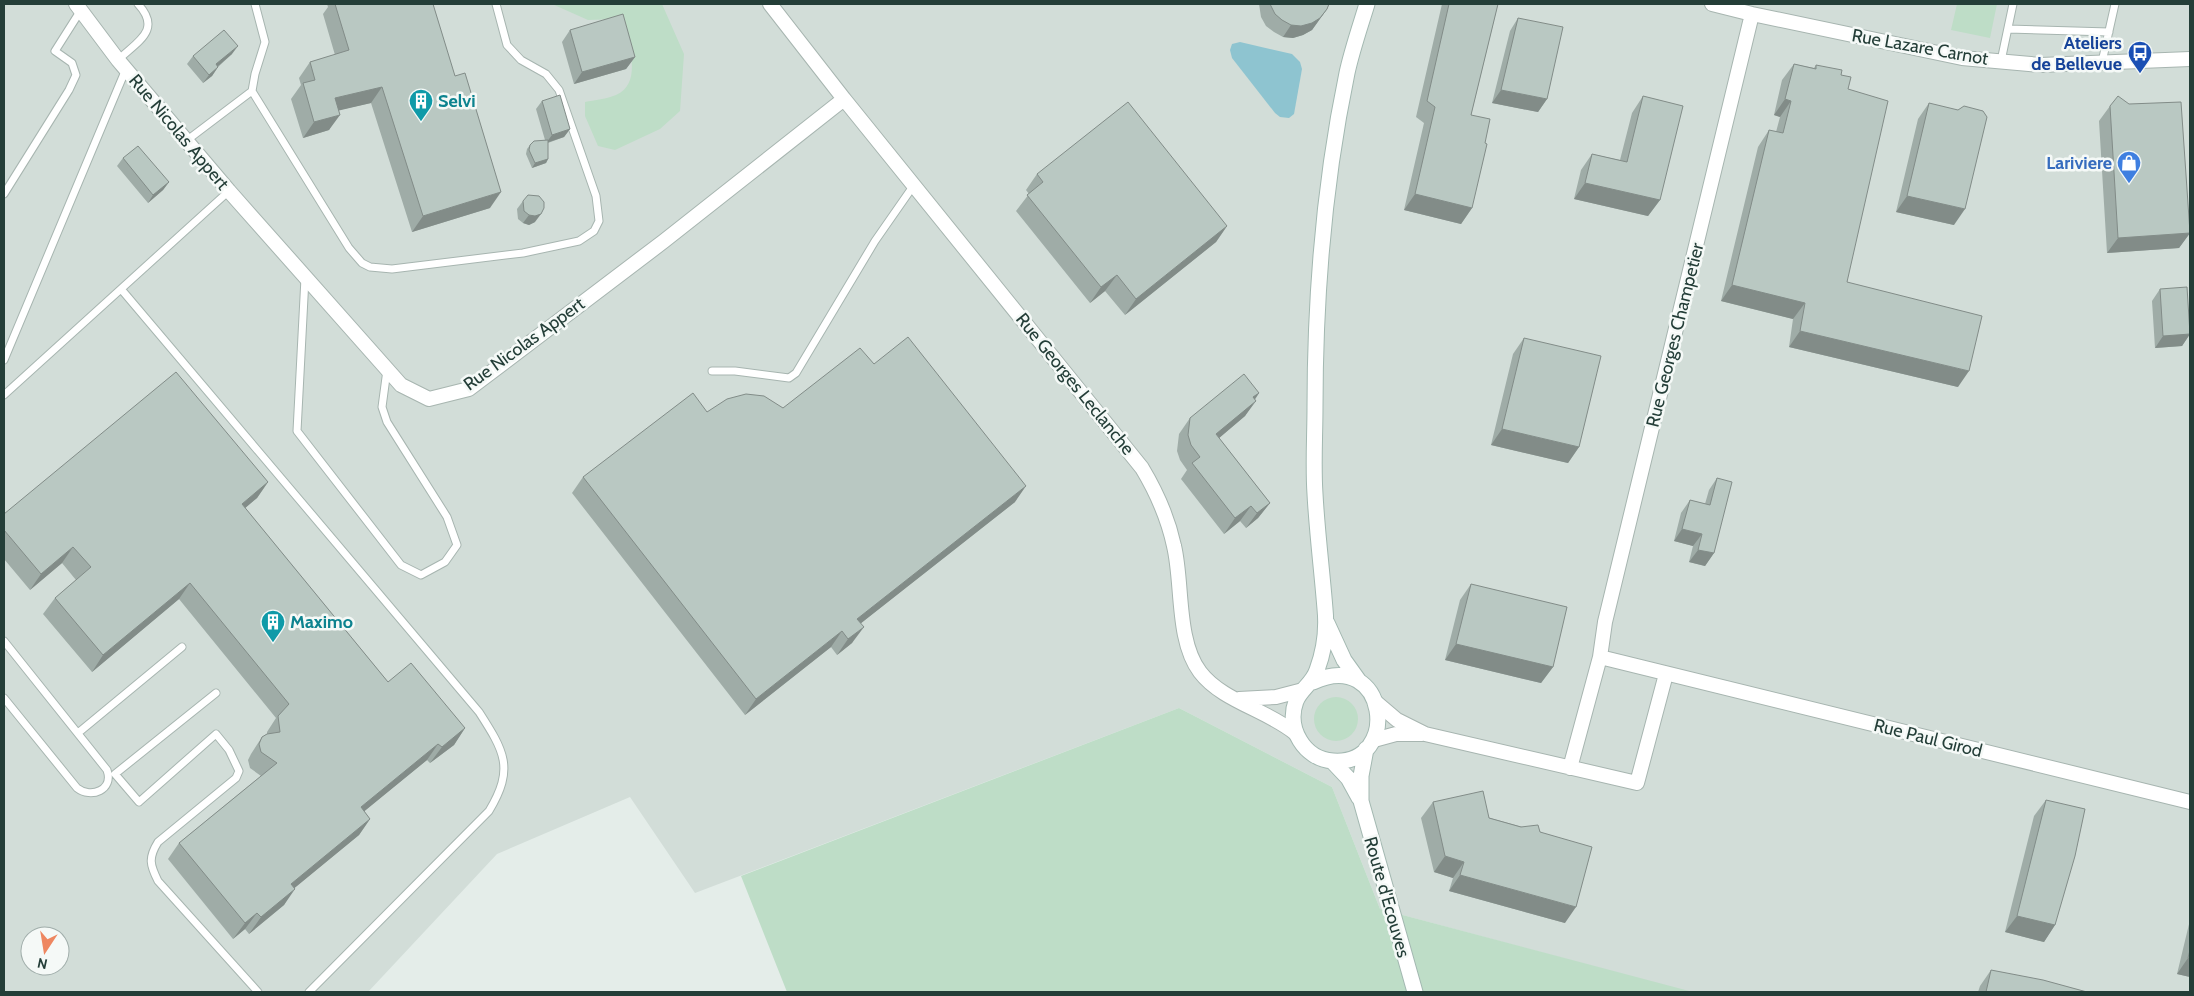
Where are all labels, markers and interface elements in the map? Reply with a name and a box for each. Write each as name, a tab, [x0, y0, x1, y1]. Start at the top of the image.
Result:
street label: Rue Lazare Carnot	[1850, 24, 1990, 70]
place label: Ateliers de Bellevue	[2031, 32, 2122, 75]
bus stop icon: Ateliers de Bellevue	[2127, 40, 2153, 74]
street label: Rue Nicolas Appert	[124, 70, 234, 194]
building icon: Selvi	[408, 88, 434, 122]
place label: Selvi	[438, 90, 476, 112]
shop icon: Lariviere	[2116, 150, 2142, 184]
place label: Lariviere	[2046, 152, 2112, 174]
street label: Rue Georges Champetier	[1641, 240, 1709, 429]
street label: Rue Nicolas Appert	[459, 293, 589, 395]
street label: Rue Georges Leclanche	[1011, 309, 1139, 459]
building icon: Maximo	[260, 609, 286, 643]
place label: Maximo	[290, 611, 353, 633]
street label: Rue Paul Girod	[1872, 714, 1984, 762]
street label: Route d'Ecouves	[1359, 834, 1415, 960]
north arrow	[20, 926, 70, 976]
text: N	[36, 954, 49, 974]

